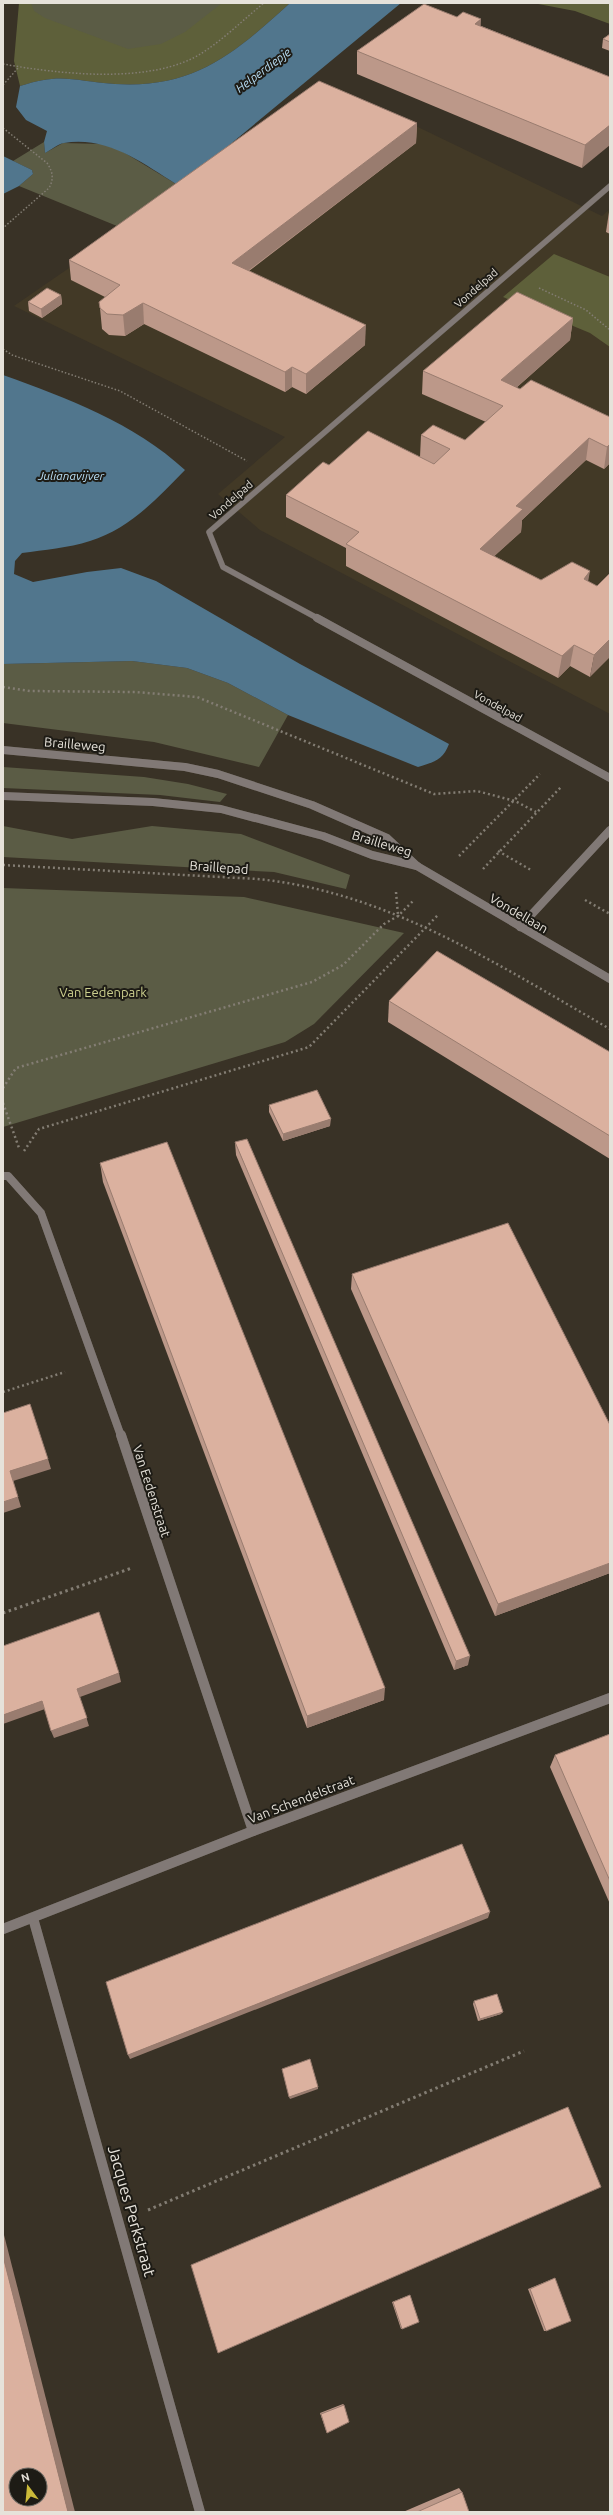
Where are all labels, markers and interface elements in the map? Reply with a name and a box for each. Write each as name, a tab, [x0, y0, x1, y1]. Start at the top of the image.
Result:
water label: Helperdiepje	[233, 45, 293, 95]
street label: Vondelpad	[452, 266, 500, 310]
water label: Julianavijver	[37, 469, 104, 482]
street label: Vondelpad	[207, 478, 255, 522]
street label: Vondelpad	[472, 688, 524, 724]
street label: Brailleweg	[44, 734, 106, 754]
street label: Brailleweg	[350, 827, 414, 859]
street label: Braillepad	[189, 858, 249, 876]
street label: Vondellaan	[487, 891, 551, 935]
park label: Van Eedenpark	[59, 985, 147, 999]
street label: Van Eedenstraat	[131, 1443, 173, 1539]
street label: Van Schendelstraat	[246, 1772, 356, 1826]
street label: Jacques Perkstraat	[105, 2143, 160, 2279]
north arrow	[8, 2467, 48, 2507]
text: N	[20, 2470, 31, 2484]

